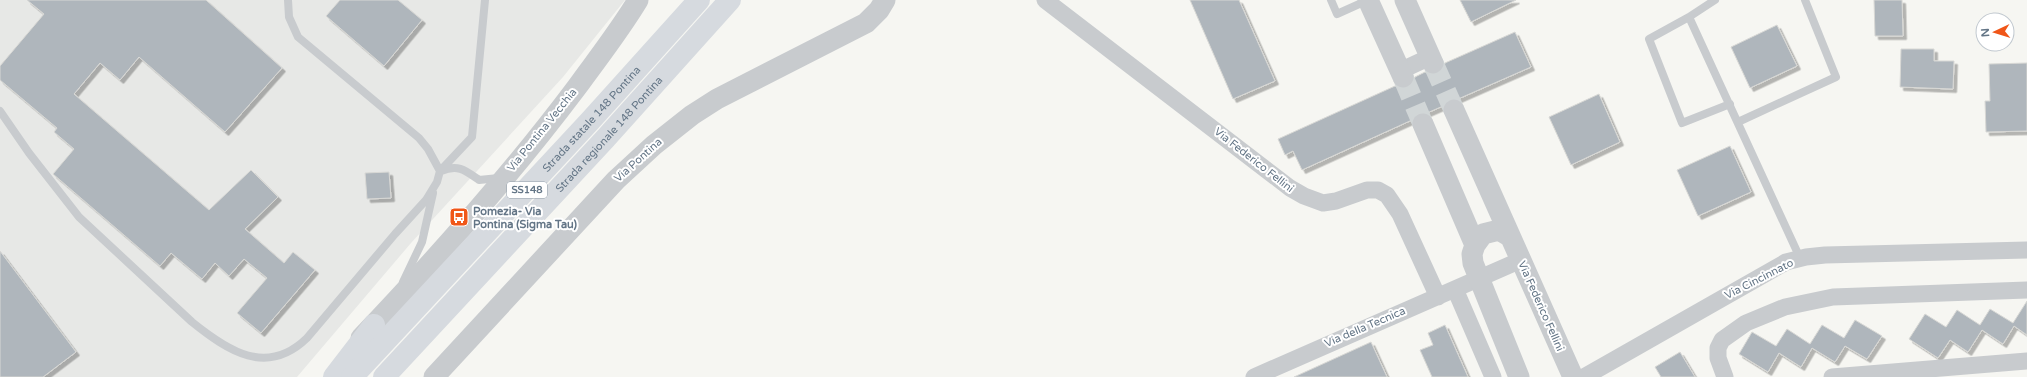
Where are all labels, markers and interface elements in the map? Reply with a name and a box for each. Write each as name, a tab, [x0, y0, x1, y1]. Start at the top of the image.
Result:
north arrow	[1975, 12, 2015, 52]
text: N	[1979, 28, 1992, 38]
street label: Strada statale 148 Pontina	[540, 63, 643, 175]
street label: Strada regionale 148 Pontina	[553, 73, 665, 195]
street label: Via Pontina Vecchia	[505, 86, 579, 174]
street label: Via Federico Fellini	[1212, 125, 1296, 195]
street label: Via Pontina	[611, 135, 665, 185]
road number: SS148	[507, 182, 547, 198]
place label: Pomezia- Via Pontina (Sigma Tau)	[473, 205, 578, 232]
bus stop icon: Pomezia- Via Pontina (Sigma Tau)	[448, 206, 470, 228]
street label: Via Cincinnato	[1723, 256, 1796, 302]
street label: Via Federico Fellini	[1515, 259, 1567, 353]
street label: Via della Tecnica	[1323, 304, 1407, 350]

